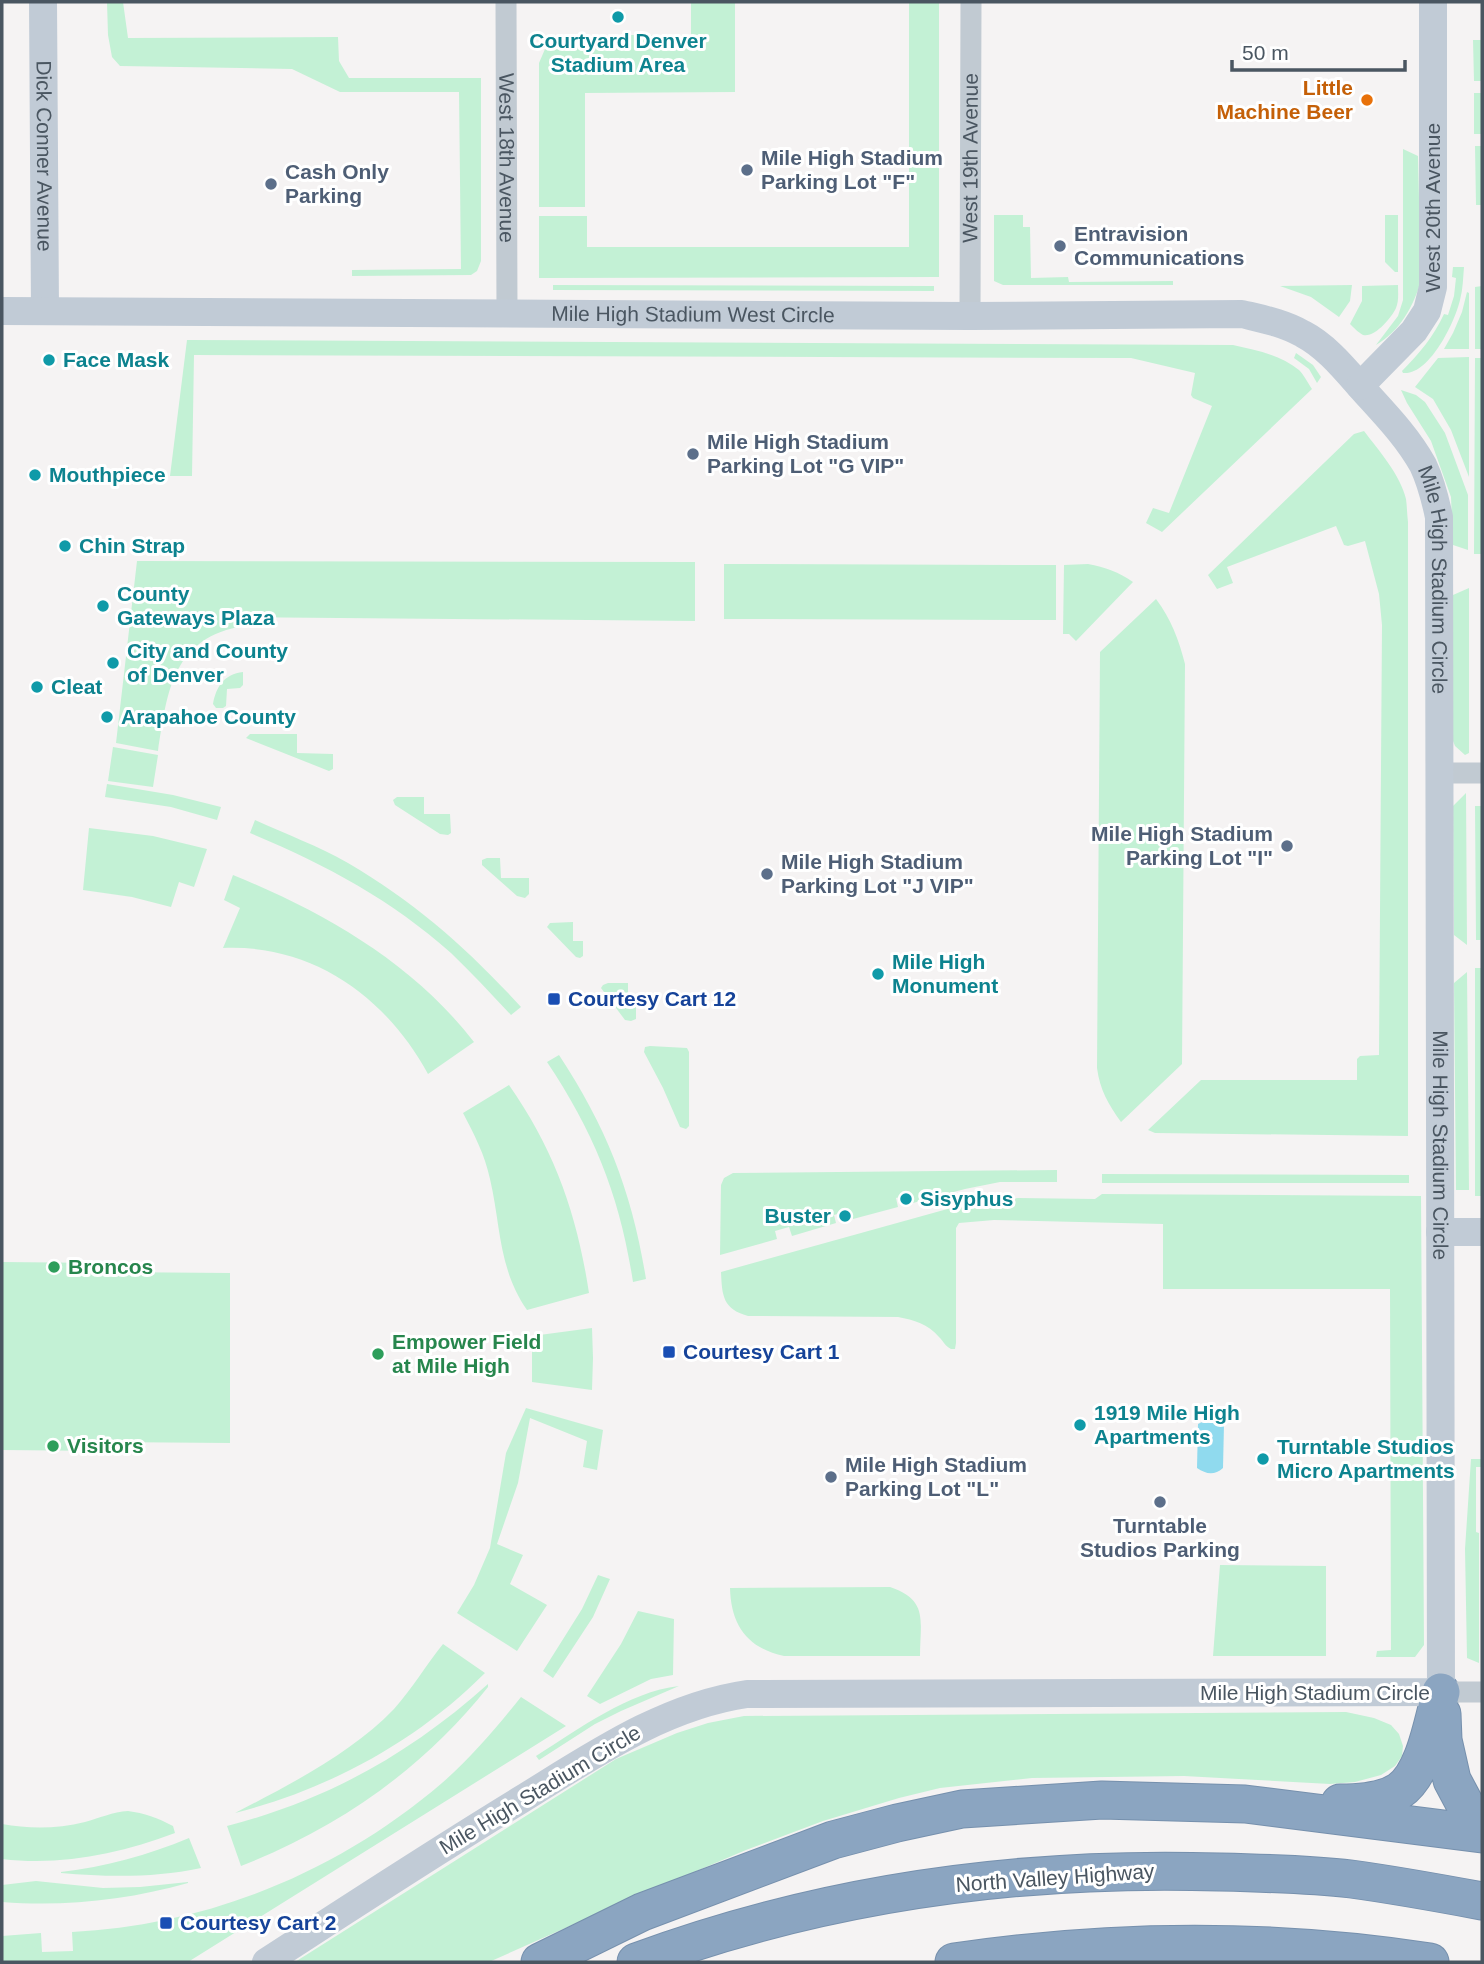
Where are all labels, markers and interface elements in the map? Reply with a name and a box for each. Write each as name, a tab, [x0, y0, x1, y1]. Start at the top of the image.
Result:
marker: Courtyard Denver Stadium Area	[610, 9, 626, 25]
scale bar	[1232, 28, 1405, 72]
place label: Courtyard Denver Stadium Area	[529, 29, 707, 76]
text: 50 m	[1242, 41, 1289, 64]
street label: Dick Conner Avenue	[32, 60, 57, 252]
street label: West 18th Avenue	[495, 73, 519, 243]
street label: West 19th Avenue	[958, 73, 982, 243]
place label: Little Machine Beer	[1216, 76, 1353, 123]
marker: Little Machine Beer	[1359, 92, 1375, 108]
street label: West 20th Avenue	[1421, 123, 1444, 293]
place label: Mile High Stadium Parking Lot "F"	[761, 146, 943, 193]
place label: Cash Only Parking	[285, 160, 389, 207]
marker: Mile High Stadium Parking Lot "F"	[739, 162, 755, 178]
marker: Cash Only Parking	[263, 176, 279, 192]
place label: Entravision Communications	[1074, 222, 1244, 269]
marker: Entravision Communications	[1052, 238, 1068, 254]
street label: Mile High Stadium West Circle	[551, 302, 835, 326]
place label: Face Mask	[63, 348, 170, 371]
marker: Face Mask	[41, 352, 57, 368]
place label: Mile High Stadium Parking Lot "G VIP"	[707, 430, 904, 477]
marker: Mile High Stadium Parking Lot "G VIP"	[685, 446, 701, 462]
street label: Mile High Stadium Circle	[1414, 462, 1452, 694]
place label: Mouthpiece	[49, 463, 166, 486]
marker: Mouthpiece	[27, 467, 43, 483]
place label: Chin Strap	[79, 534, 185, 557]
marker: Chin Strap	[57, 538, 73, 554]
place label: County Gateways Plaza	[117, 582, 275, 629]
marker: County Gateways Plaza	[95, 598, 111, 614]
place label: City and County of Denver	[127, 639, 288, 686]
marker: City and County of Denver	[105, 655, 121, 671]
place label: Cleat	[51, 675, 102, 698]
marker: Cleat	[29, 679, 45, 695]
place label: Arapahoe County	[121, 705, 296, 728]
marker: Arapahoe County	[99, 709, 115, 725]
place label: Mile High Stadium Parking Lot "I"	[1091, 822, 1273, 869]
marker: Mile High Stadium Parking Lot "I"	[1279, 838, 1295, 854]
place label: Mile High Stadium Parking Lot "J VIP"	[781, 850, 974, 897]
marker: Mile High Stadium Parking Lot "J VIP"	[759, 866, 775, 882]
place label: Mile High Monument	[892, 950, 998, 997]
marker: Mile High Monument	[870, 966, 886, 982]
place label: Courtesy Cart 12	[568, 987, 736, 1010]
marker: Courtesy Cart 12	[546, 991, 562, 1007]
street label: Mile High Stadium Circle	[1429, 1030, 1452, 1260]
place label: Sisyphus	[920, 1187, 1013, 1210]
marker: Sisyphus	[898, 1191, 914, 1207]
place label: Buster	[764, 1204, 831, 1227]
marker: Buster	[837, 1208, 853, 1224]
place label: Broncos	[68, 1255, 153, 1278]
marker: Broncos	[46, 1259, 62, 1275]
place label: Empower Field at Mile High	[392, 1330, 541, 1377]
place label: Courtesy Cart 1	[683, 1340, 840, 1363]
marker: Courtesy Cart 1	[661, 1344, 677, 1360]
marker: Empower Field at Mile High	[370, 1346, 386, 1362]
place label: 1919 Mile High Apartments	[1094, 1401, 1240, 1448]
marker: 1919 Mile High Apartments	[1072, 1417, 1088, 1433]
place label: Visitors	[67, 1434, 144, 1457]
place label: Turntable Studios Micro Apartments	[1277, 1435, 1455, 1482]
marker: Visitors	[45, 1438, 61, 1454]
marker: Turntable Studios Micro Apartments	[1255, 1451, 1271, 1467]
place label: Mile High Stadium Parking Lot "L"	[845, 1453, 1027, 1500]
marker: Mile High Stadium Parking Lot "L"	[823, 1469, 839, 1485]
marker: Turntable Studios Parking	[1152, 1494, 1168, 1510]
place label: Turntable Studios Parking	[1080, 1514, 1240, 1561]
street label: Mile High Stadium Circle	[1200, 1681, 1430, 1704]
street label: Mile High Stadium Circle	[435, 1721, 644, 1859]
street label: North Valley Highway	[955, 1859, 1156, 1896]
place label: Courtesy Cart 2	[180, 1911, 336, 1934]
marker: Courtesy Cart 2	[158, 1915, 174, 1931]

